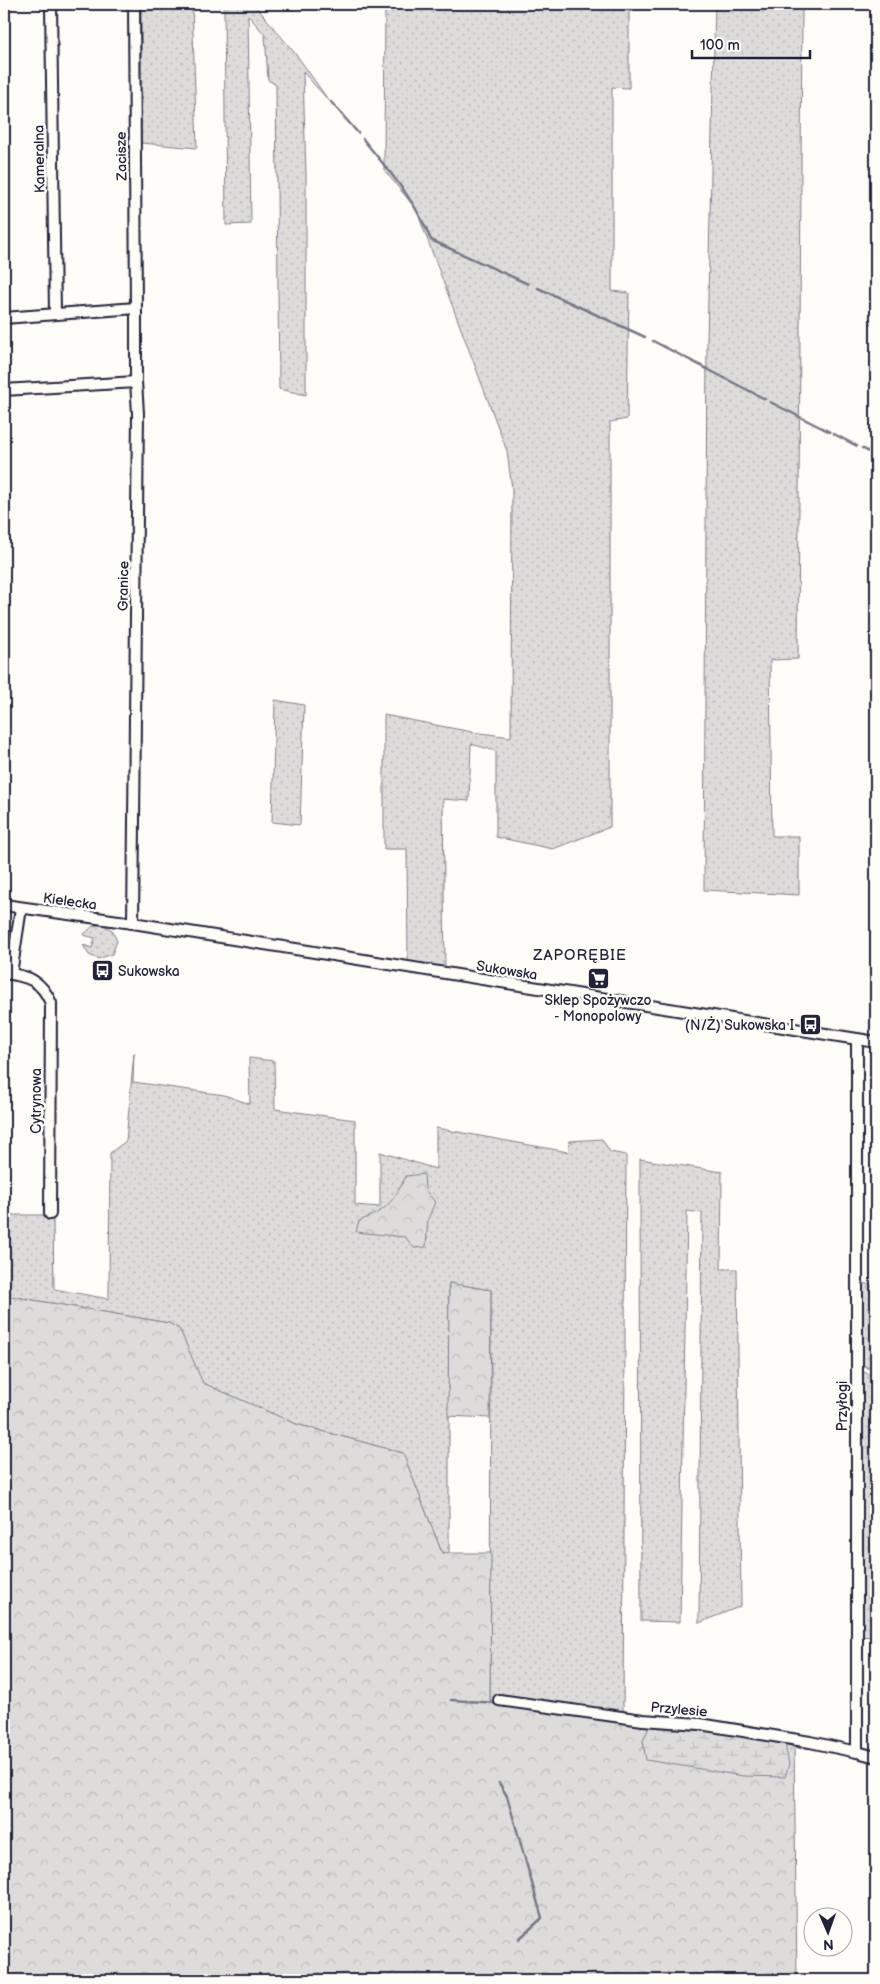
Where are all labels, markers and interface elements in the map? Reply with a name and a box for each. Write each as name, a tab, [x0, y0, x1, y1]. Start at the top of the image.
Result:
scale bar	[692, 28, 810, 60]
text: 100 m	[700, 36, 740, 55]
street label: Kameralna	[30, 125, 49, 193]
street label: Zacisze	[113, 131, 130, 182]
street label: Granice	[115, 561, 132, 611]
street label: Kielecka	[42, 889, 98, 914]
district label: ZAPORĘBIE	[532, 946, 627, 965]
street label: Sukowska	[475, 957, 539, 984]
bus stop icon: Sukowska	[90, 959, 114, 983]
place label: Sukowska	[118, 963, 180, 980]
supermarket icon: Sklep Spożywczo - Monopolowy	[586, 966, 610, 990]
place label: Sklep Spożywczo - Monopolowy	[545, 992, 652, 1025]
bus stop icon: (N/Ż) Sukowska I	[798, 1013, 822, 1037]
place label: (N/Ż) Sukowska I	[685, 1016, 794, 1034]
street label: Cytrynowa	[28, 1068, 45, 1134]
street label: Przyłogi	[834, 1381, 851, 1431]
street label: Przylesie	[650, 1699, 708, 1720]
north arrow	[802, 1906, 852, 1956]
text: N	[823, 1936, 834, 1953]

